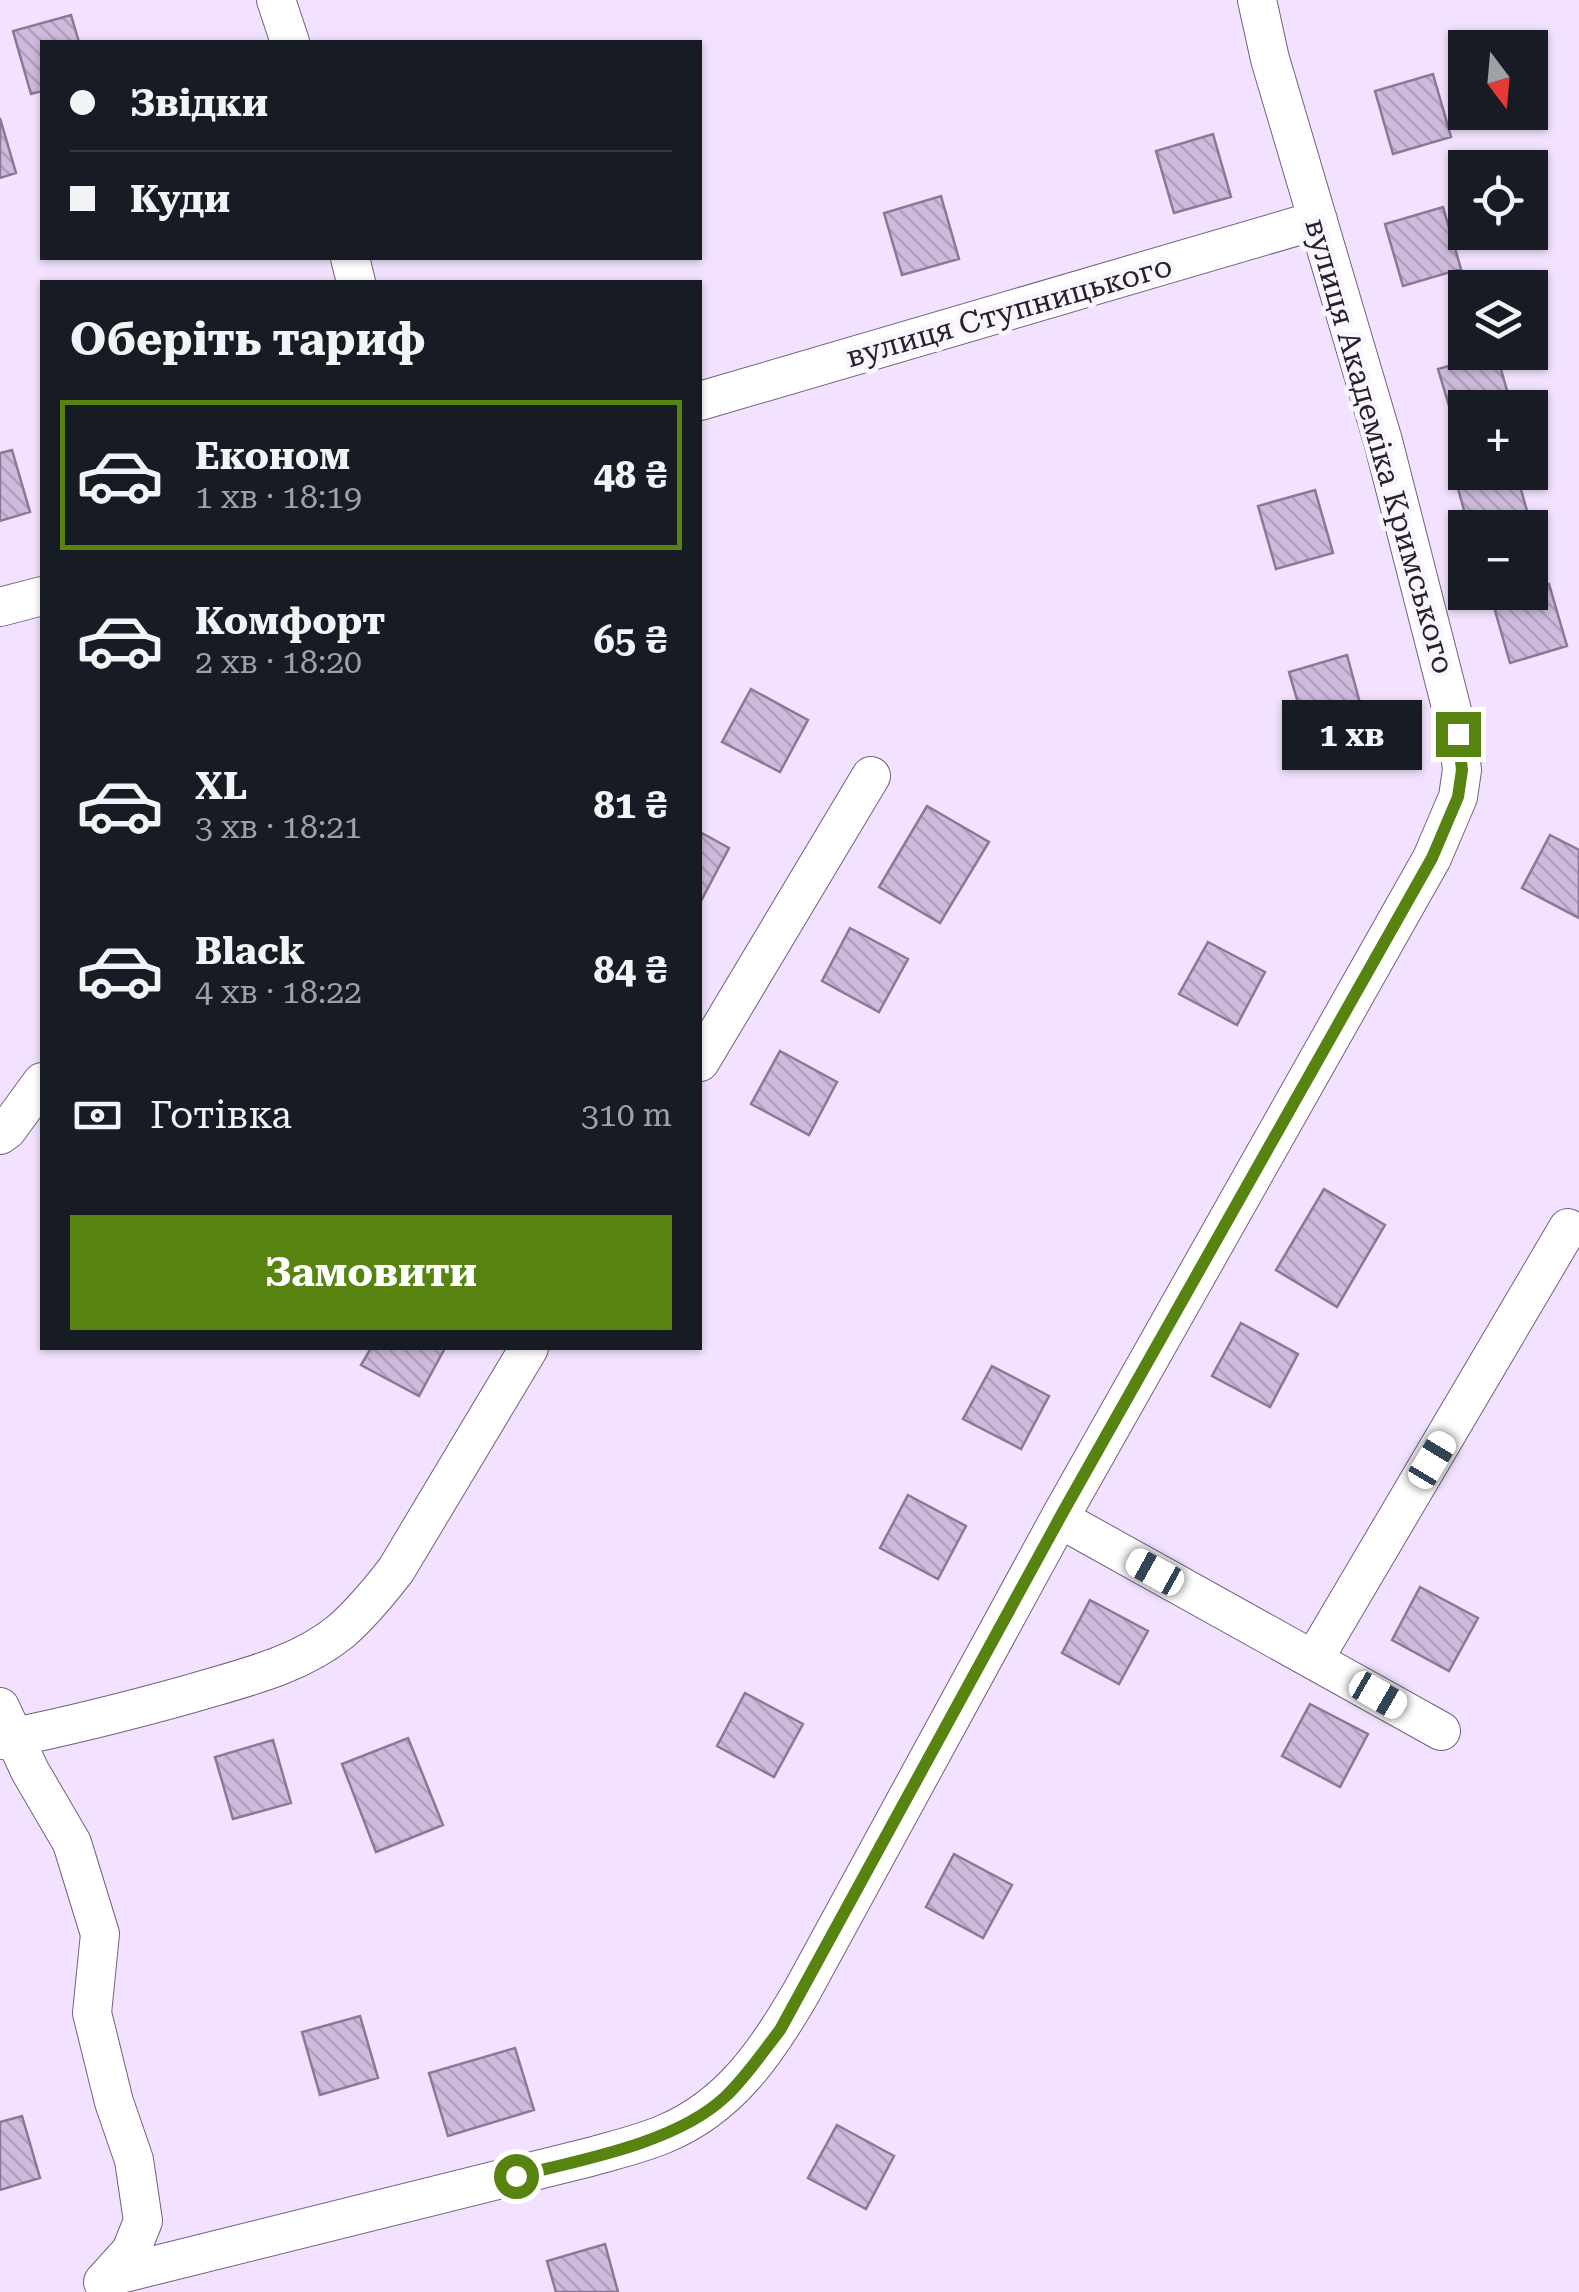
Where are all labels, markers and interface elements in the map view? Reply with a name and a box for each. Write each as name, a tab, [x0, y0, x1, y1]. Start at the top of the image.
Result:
north arrow	[1448, 30, 1548, 130]
map controls	[1448, 30, 1548, 610]
text: Звідки	[130, 81, 268, 125]
button: locate	[1448, 150, 1548, 250]
text: Куди	[130, 177, 230, 221]
street label: вулиця Академіка Кримського	[1298, 214, 1462, 678]
street label: вулиця Ступницького	[842, 248, 1176, 374]
button: layers	[1448, 270, 1548, 370]
text: Оберіть тариф	[70, 313, 426, 366]
button: +	[1448, 390, 1548, 490]
icon: car	[75, 430, 165, 520]
text: Економ	[195, 434, 350, 478]
text: 48 ₴	[594, 453, 667, 497]
text: 1 хв · 18:19	[195, 478, 362, 516]
button: −	[1448, 510, 1548, 610]
icon: car	[75, 595, 165, 685]
text: Комфорт	[195, 599, 385, 643]
text: 65 ₴	[594, 618, 667, 662]
text: 2 хв · 18:20	[195, 643, 362, 681]
callout: 1 хв	[1283, 699, 1423, 769]
route end	[1436, 712, 1481, 757]
text: 1 хв	[1320, 716, 1384, 754]
icon: car	[75, 760, 165, 850]
text: XL	[195, 764, 247, 808]
text: 81 ₴	[594, 783, 667, 827]
text: 3 хв · 18:21	[195, 808, 362, 846]
icon: car	[75, 925, 165, 1015]
text: Black	[195, 929, 305, 973]
text: 84 ₴	[594, 948, 667, 992]
text: 4 хв · 18:22	[195, 973, 362, 1011]
icon: cash	[70, 1088, 125, 1143]
text: Готівка	[150, 1093, 292, 1137]
text: 310 m	[581, 1096, 672, 1134]
button: Замовити	[70, 1215, 672, 1330]
car	[1404, 1427, 1460, 1493]
car	[1121, 1544, 1189, 1600]
car	[1345, 1667, 1411, 1723]
route start	[494, 2154, 539, 2199]

